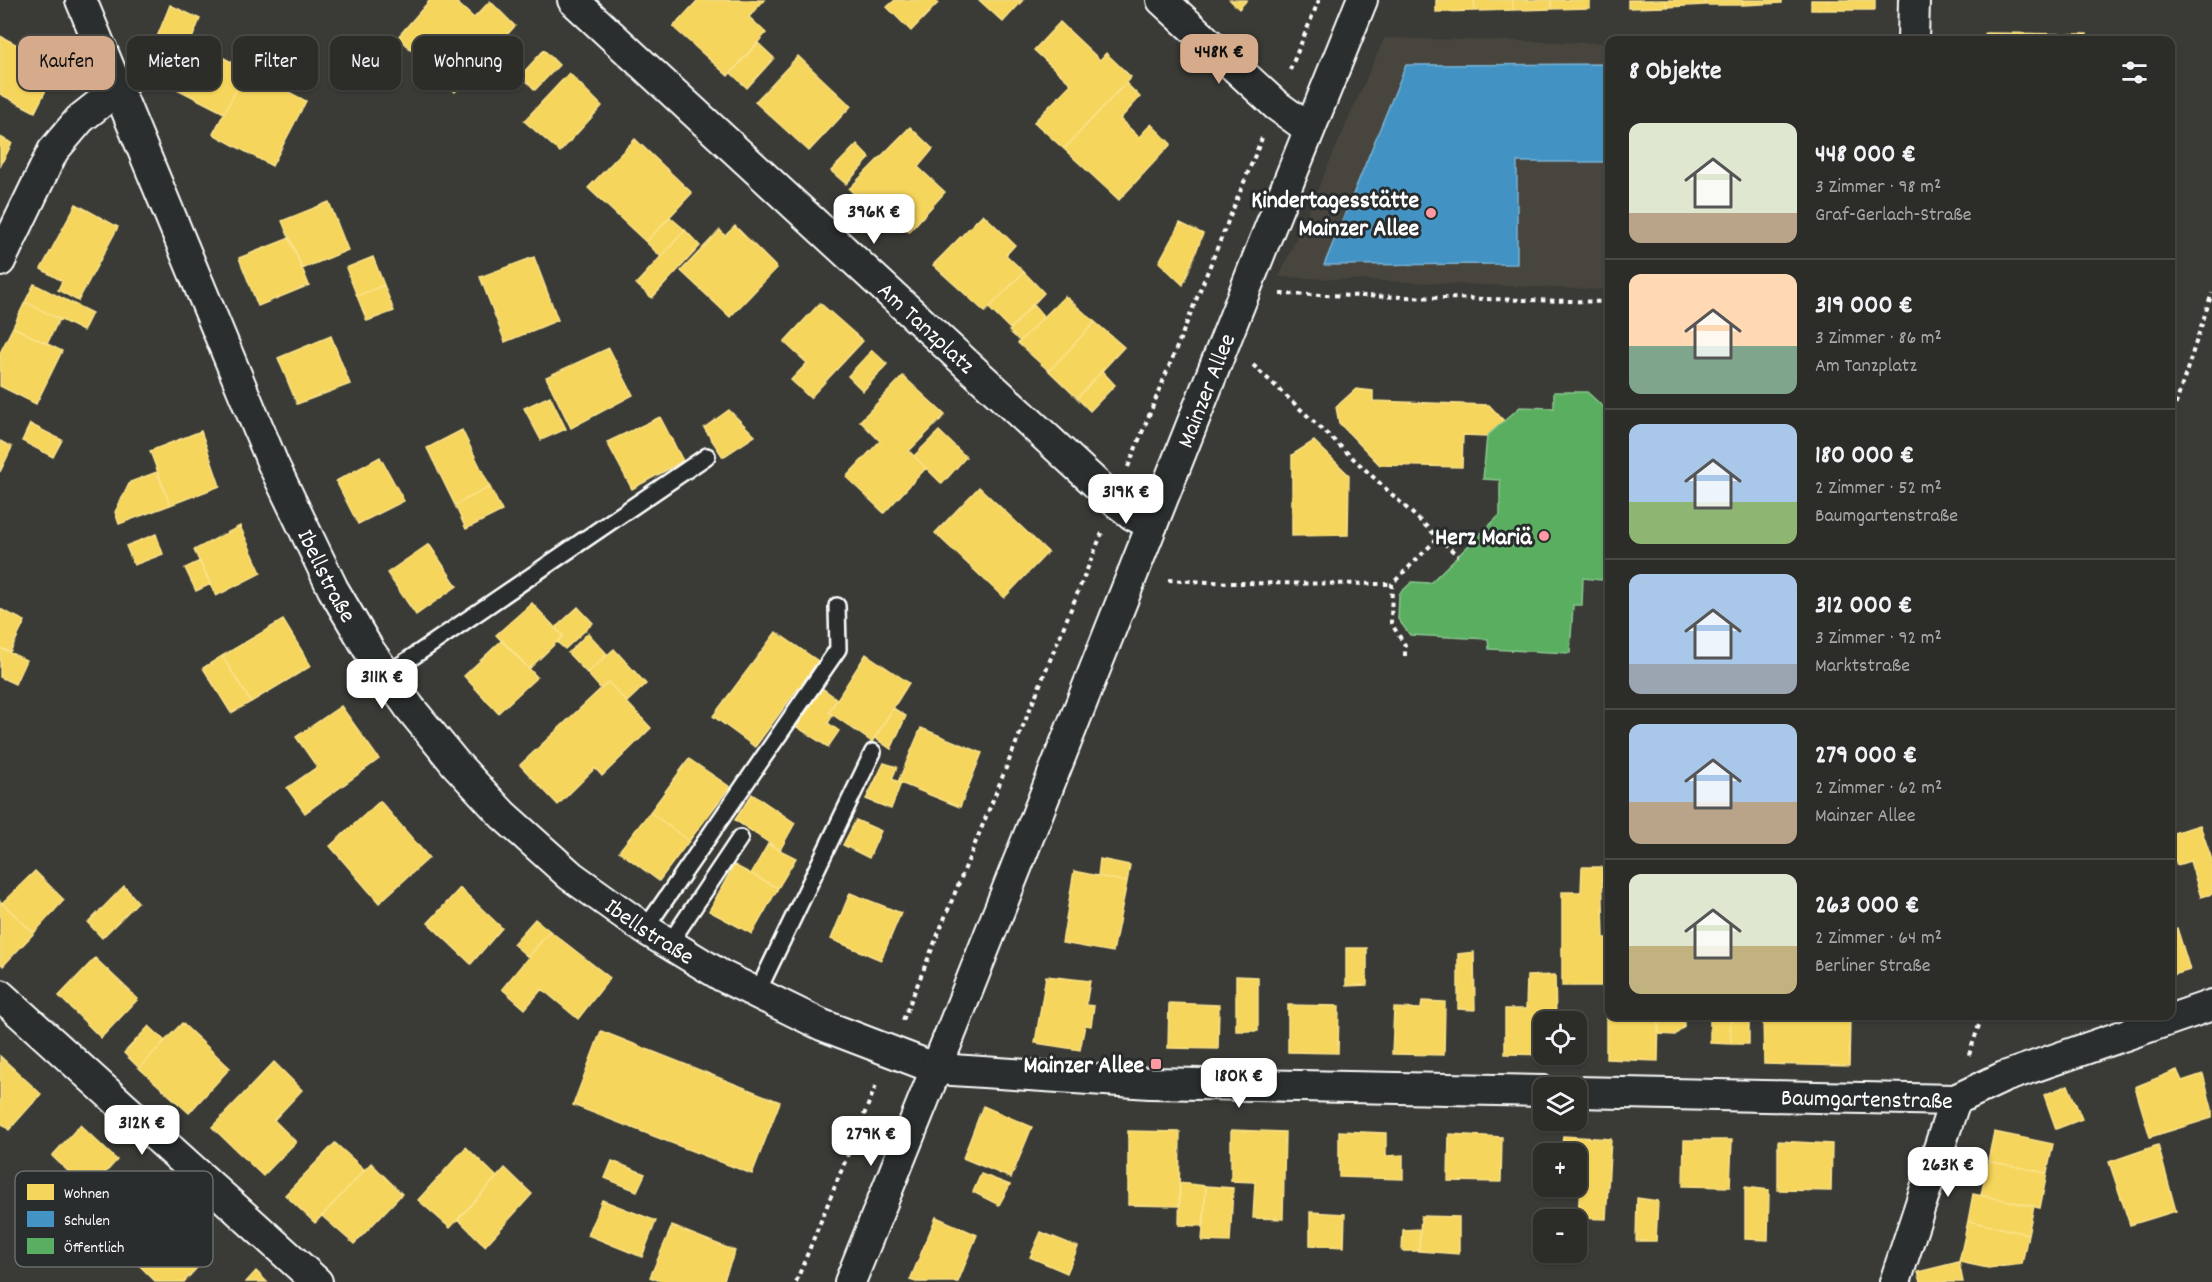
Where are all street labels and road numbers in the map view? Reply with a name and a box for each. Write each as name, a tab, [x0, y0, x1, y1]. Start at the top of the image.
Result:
street label: Am Tanzplatz	[868, 275, 981, 383]
street label: Mainzer Allee	[1170, 329, 1246, 454]
street label: Ibellstraße	[287, 524, 363, 630]
street label: Ibellstraße	[596, 891, 700, 975]
street label: Baumgartenstraße	[1781, 1082, 1953, 1120]

